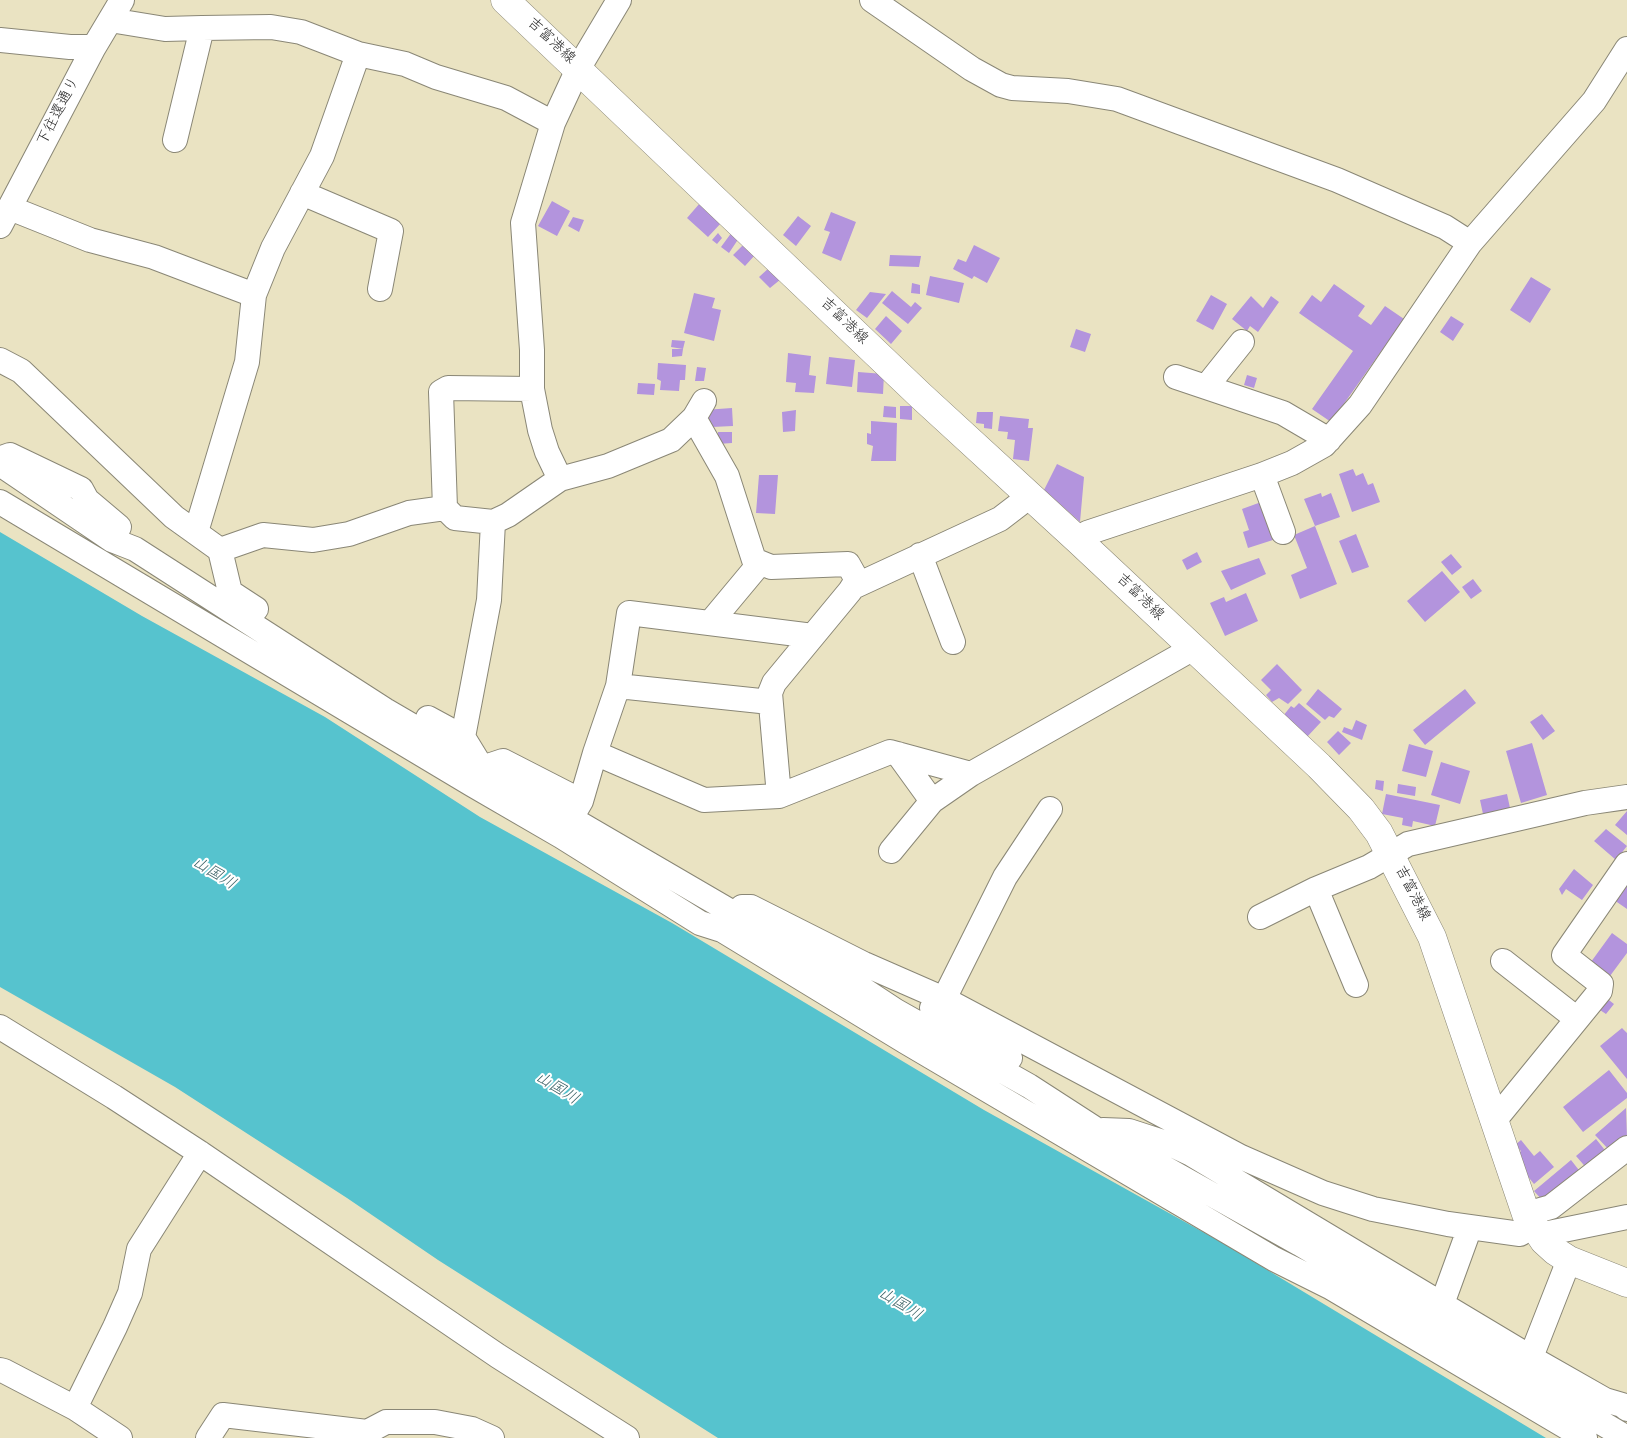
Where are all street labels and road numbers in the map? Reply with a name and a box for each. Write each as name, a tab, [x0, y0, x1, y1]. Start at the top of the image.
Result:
street label: 吉富港線	[522, 15, 578, 69]
street label: 下往還通り	[35, 75, 85, 149]
street label: 吉富港線	[815, 295, 871, 349]
street label: 吉富港線	[1111, 571, 1167, 625]
street label: 吉富港線	[1389, 863, 1433, 925]

